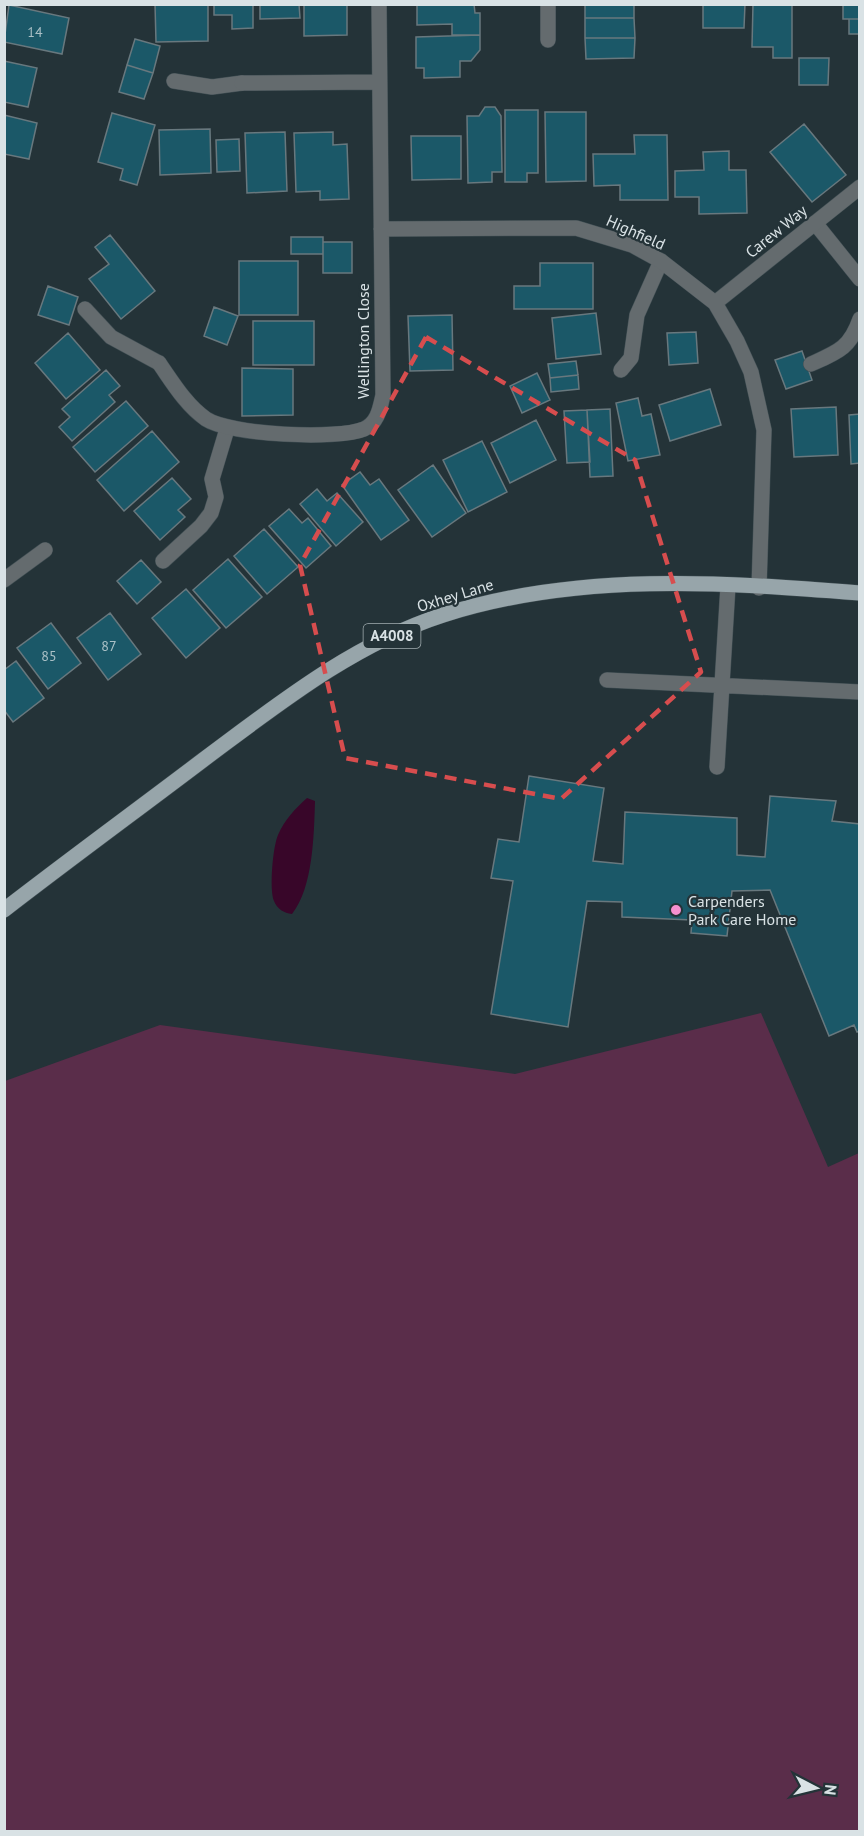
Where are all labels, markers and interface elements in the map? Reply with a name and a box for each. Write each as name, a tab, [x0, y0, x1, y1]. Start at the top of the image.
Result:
house number: 14	[27, 23, 43, 41]
street label: Carew Way	[741, 200, 811, 262]
street label: Highfield	[603, 210, 669, 254]
street label: Wellington Close	[353, 283, 373, 399]
street label: Oxhey Lane	[414, 574, 496, 616]
road number: A4008	[364, 624, 420, 648]
house number: 87	[101, 637, 117, 655]
house number: 85	[41, 647, 57, 665]
place label: Carpenders Park Care Home	[688, 891, 796, 929]
marker: Carpenders Park Care Home	[669, 903, 683, 917]
north arrow	[786, 1758, 846, 1818]
text: N	[820, 1783, 841, 1796]

